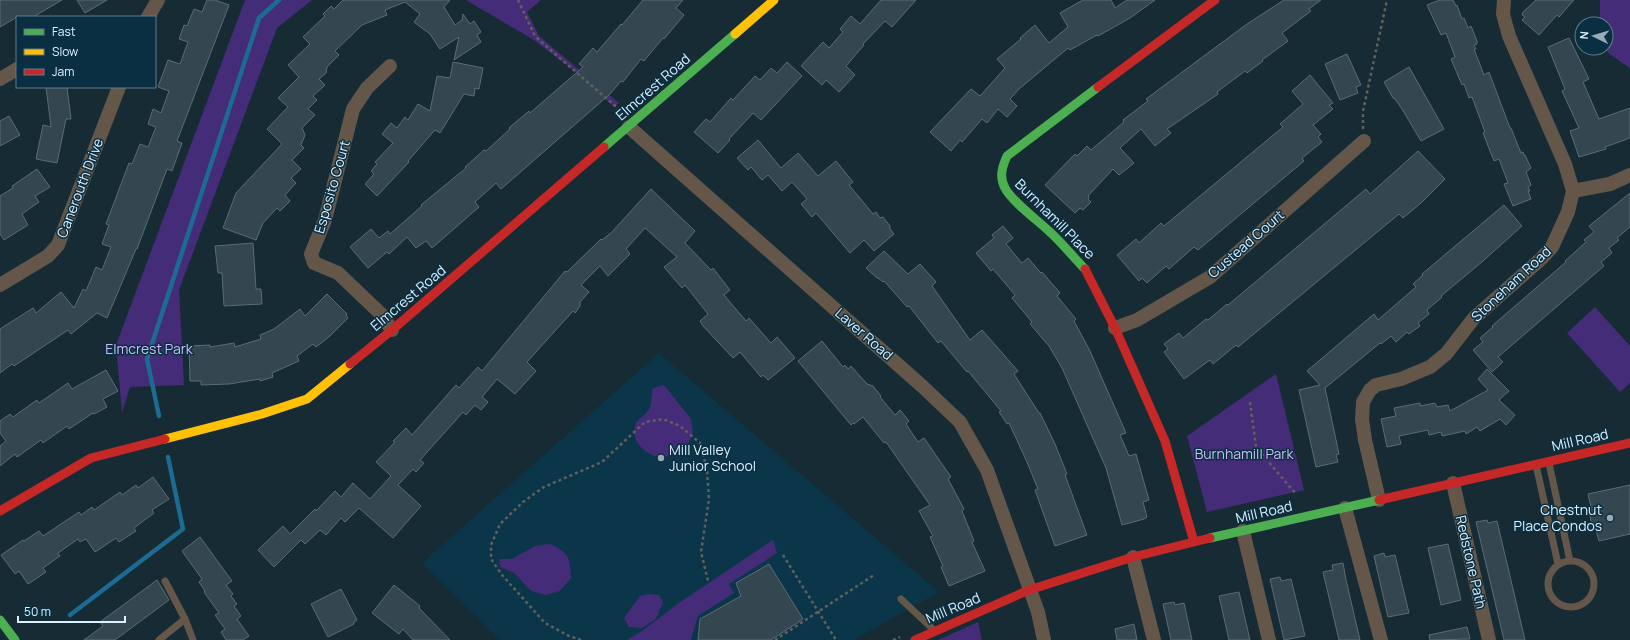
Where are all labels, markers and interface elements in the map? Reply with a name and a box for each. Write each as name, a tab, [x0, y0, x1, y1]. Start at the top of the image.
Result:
legend	[16, 16, 156, 88]
north arrow	[1574, 16, 1614, 56]
text: Fast	[52, 23, 76, 40]
text: N	[1576, 30, 1591, 40]
text: Slow	[52, 43, 78, 60]
street label: Elmcrest Road	[611, 49, 694, 124]
text: Jam	[52, 63, 74, 80]
street label: Canerouth Drive	[52, 135, 107, 240]
street label: Esposito Court	[309, 138, 354, 236]
street label: Burnhamill Place	[1011, 174, 1100, 263]
street label: Custead Court	[1204, 205, 1288, 282]
street label: Stoneham Road	[1467, 242, 1555, 326]
street label: Elmcrest Road	[366, 260, 449, 335]
street label: Laver Road	[831, 303, 897, 364]
park label: Elmcrest Park	[105, 339, 194, 358]
street label: Mill Road	[1550, 424, 1610, 455]
place label: Mill Valley Junior School	[669, 440, 756, 475]
park label: Burnhamill Park	[1195, 444, 1294, 463]
marker: Mill Valley Junior School	[656, 453, 666, 463]
street label: Mill Road	[1234, 496, 1294, 527]
place label: Chestnut Place Condos	[1514, 500, 1602, 535]
street label: Redstone Path	[1452, 513, 1491, 610]
marker: Chestnut Place Condos	[1605, 513, 1615, 523]
street label: Mill Road	[923, 588, 983, 628]
scale bar	[18, 598, 125, 624]
text: 50 m	[24, 603, 51, 620]

